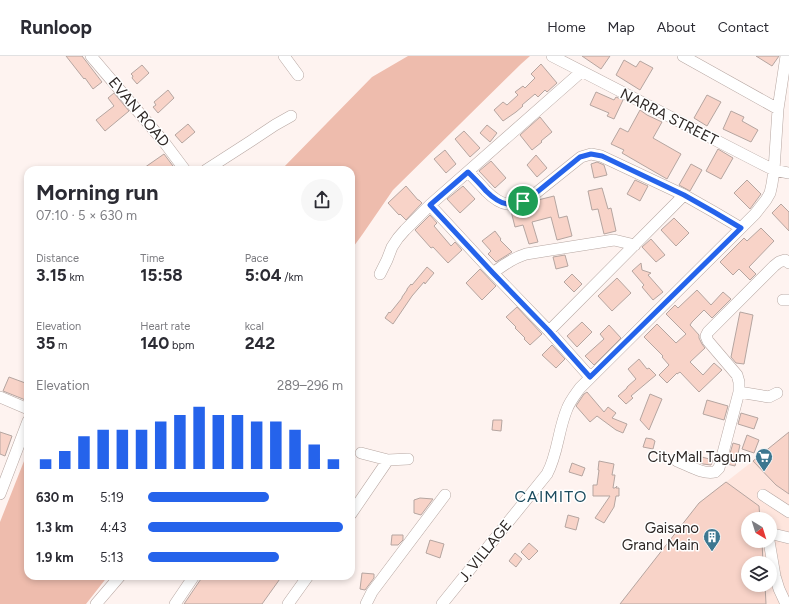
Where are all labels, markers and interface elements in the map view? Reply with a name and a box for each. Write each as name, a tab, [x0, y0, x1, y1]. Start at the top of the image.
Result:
text: Runloop	[20, 16, 92, 39]
text: Home	[547, 19, 586, 36]
text: Map	[608, 19, 635, 36]
text: About	[657, 19, 696, 36]
text: Contact	[718, 19, 769, 36]
street label: EVAN ROAD	[105, 73, 173, 151]
street label: NARRA STREET	[617, 85, 722, 150]
text: Morning run	[36, 179, 159, 206]
button: share	[301, 179, 343, 221]
pin	[506, 184, 540, 218]
icon: arrive	[512, 190, 534, 212]
text: 07:10 · 5 × 630 m	[36, 208, 137, 223]
text: Distance	[36, 252, 79, 265]
text: Time	[140, 252, 164, 265]
text: Pace	[245, 252, 268, 265]
text: 3.15	[36, 265, 67, 285]
text: 15:58	[140, 265, 183, 285]
text: 5:04	[245, 265, 281, 285]
text: km	[67, 271, 84, 284]
text: /km	[281, 271, 303, 284]
text: Elevation	[36, 320, 81, 333]
text: Heart rate	[140, 320, 190, 333]
text: kcal	[245, 320, 264, 333]
text: 35	[36, 333, 55, 353]
text: 140	[140, 333, 169, 353]
text: 242	[245, 333, 275, 353]
text: m	[55, 339, 67, 352]
text: bpm	[169, 339, 194, 352]
text: Elevation	[36, 378, 89, 393]
text: 289–296 m	[277, 378, 343, 393]
supermarket icon: CityMall Tagum	[754, 447, 774, 472]
place label: CityMall Tagum	[648, 448, 751, 466]
district label: CAIMITO	[515, 487, 587, 506]
text: 630 m	[36, 490, 74, 505]
text: 5:19	[100, 490, 124, 505]
north arrow	[741, 512, 777, 548]
map controls	[741, 512, 777, 592]
street label: J. VILLAGE	[455, 516, 515, 586]
place label: Gaisano Grand Main	[622, 519, 699, 554]
text: 1.3 km	[36, 520, 73, 535]
text: 4:43	[100, 520, 127, 535]
building icon: Gaisano Grand Main	[702, 527, 722, 552]
text: 1.9 km	[36, 550, 74, 565]
text: 5:13	[100, 550, 123, 565]
button: layers	[741, 556, 777, 592]

